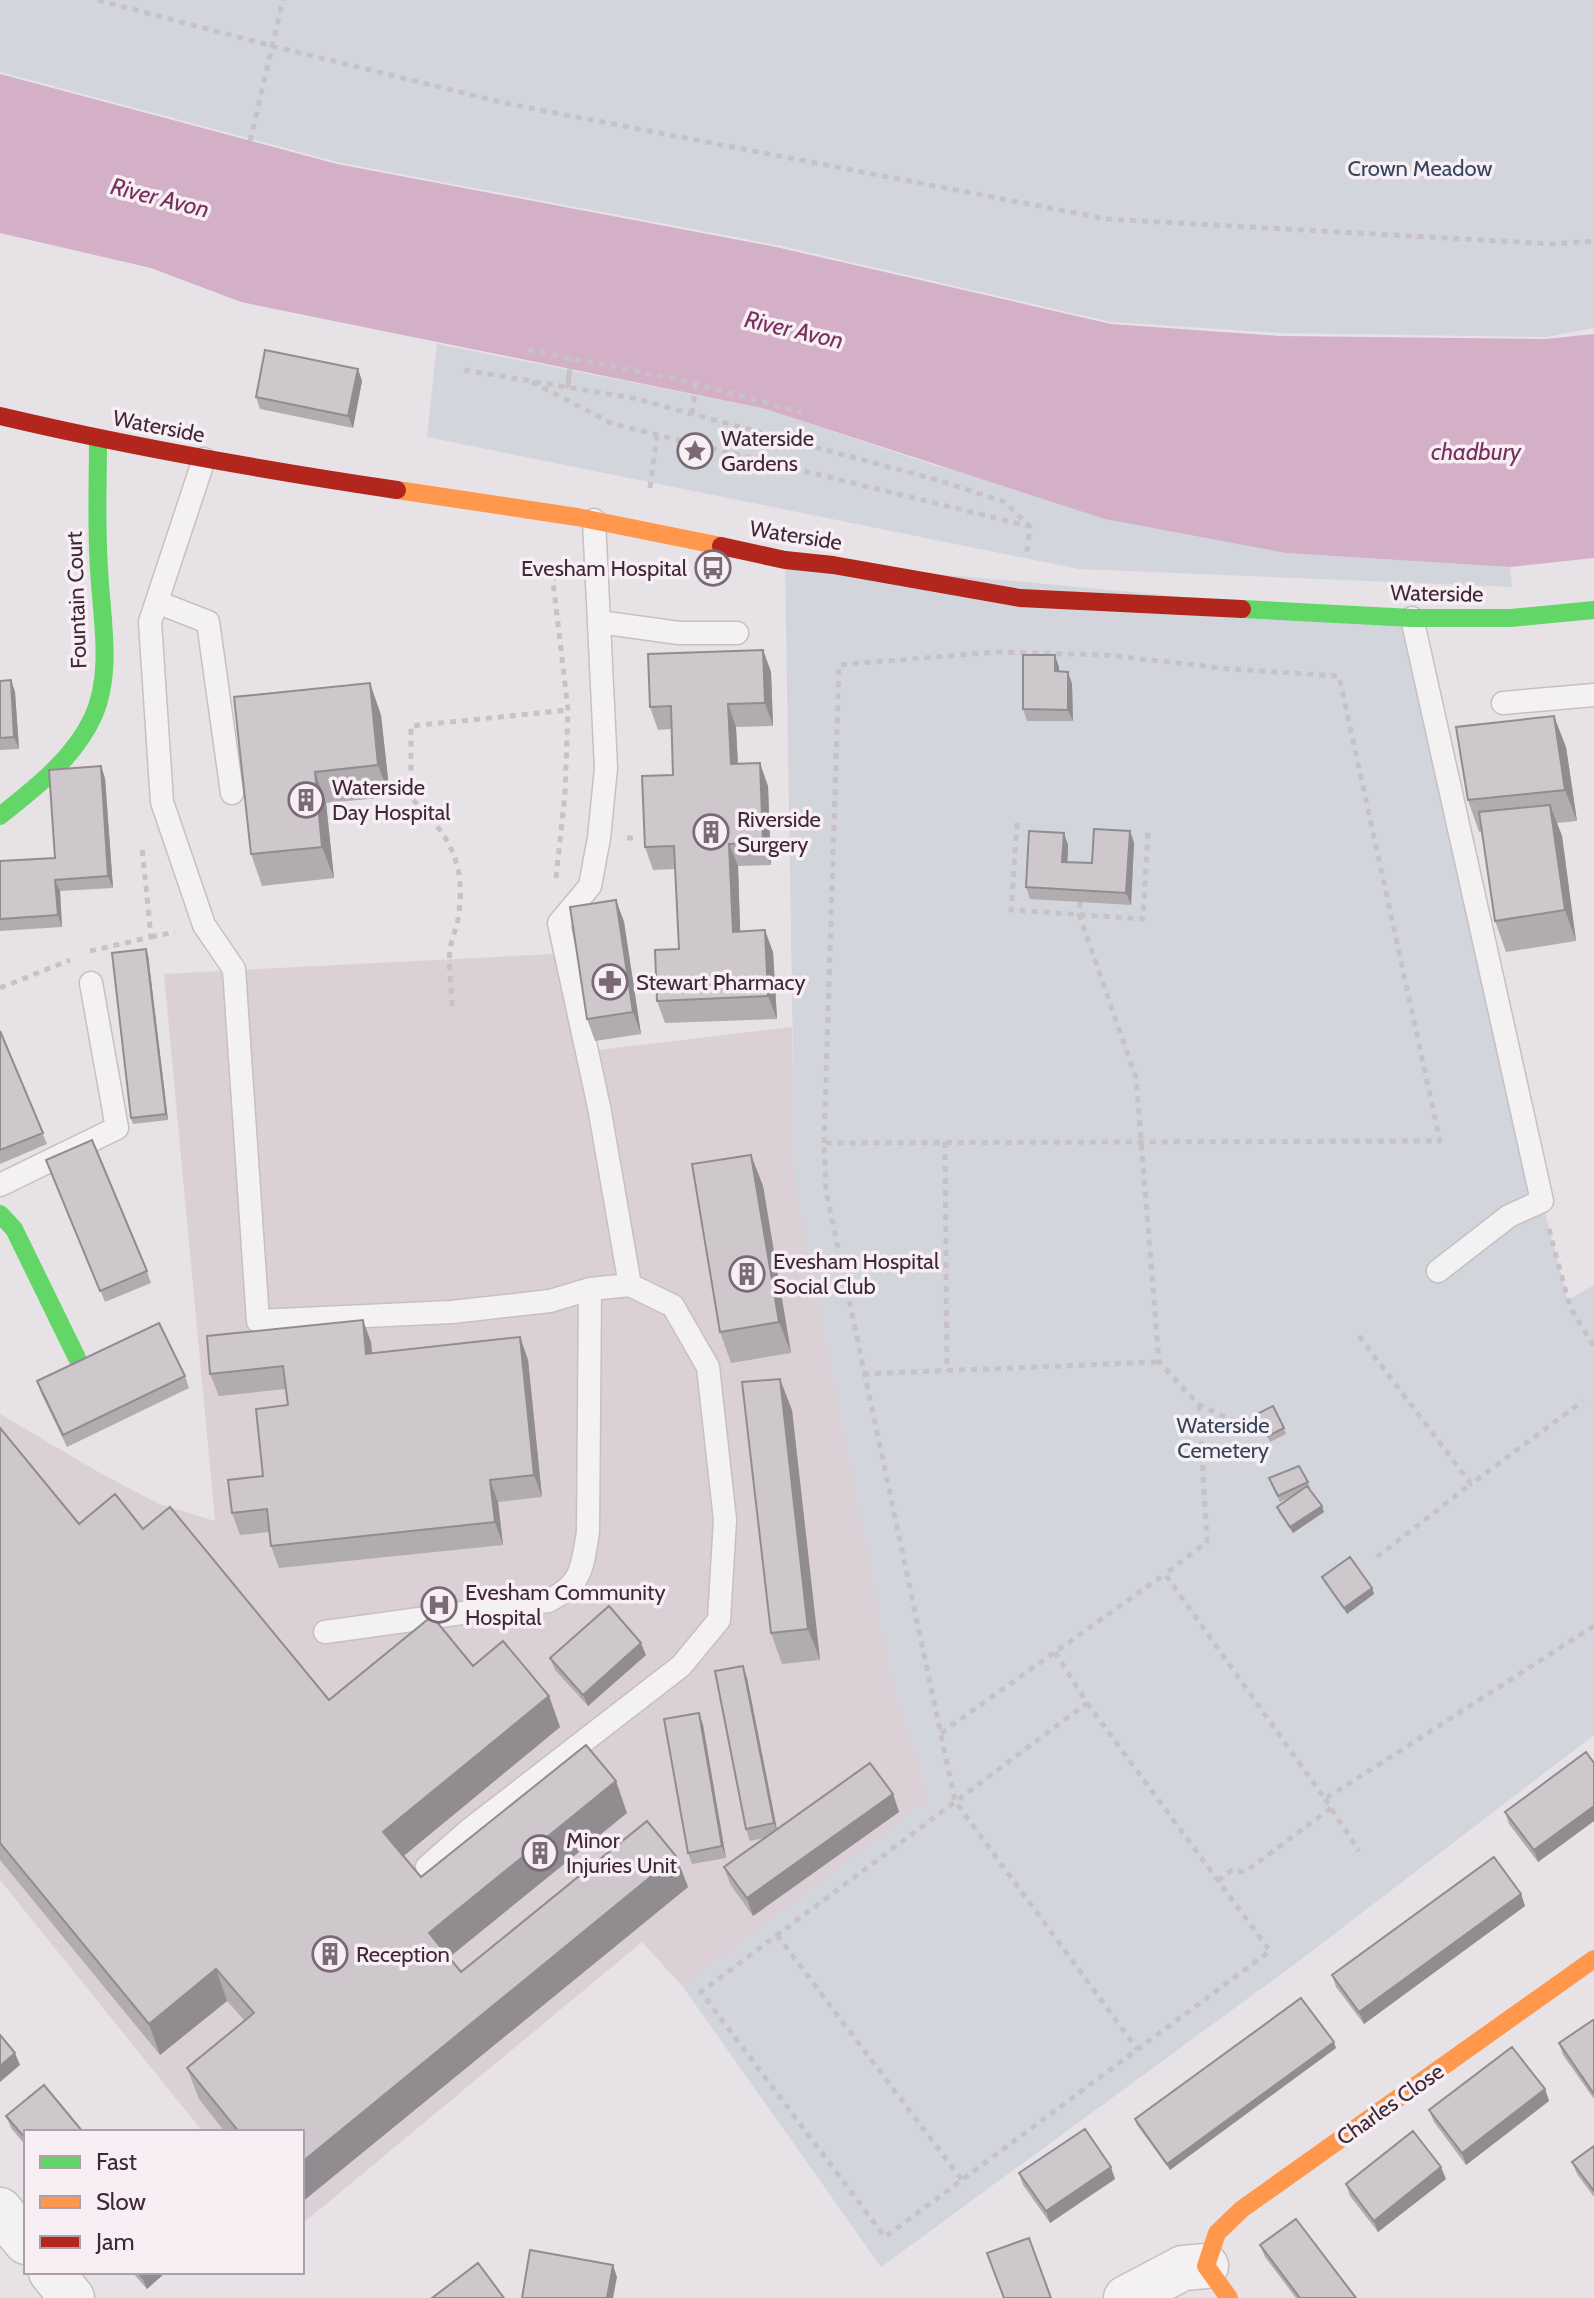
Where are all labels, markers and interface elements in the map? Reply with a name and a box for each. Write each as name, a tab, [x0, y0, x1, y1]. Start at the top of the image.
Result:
park label: Crown Meadow	[1348, 155, 1492, 182]
water label: River Avon	[108, 171, 212, 224]
water label: River Avon	[742, 304, 846, 355]
street label: Waterside	[111, 404, 207, 449]
place label: Waterside Gardens	[721, 425, 814, 477]
place icon: Waterside Gardens	[676, 432, 714, 470]
water label: chadbury	[1431, 437, 1522, 466]
street label: Waterside	[748, 515, 844, 556]
street label: Fountain Court	[61, 530, 92, 669]
bus stop icon: Evesham Hospital	[694, 549, 732, 587]
place label: Evesham Hospital	[521, 555, 688, 582]
street label: Waterside	[1390, 579, 1484, 608]
place label: Waterside Day Hospital	[332, 774, 451, 826]
building icon: Waterside Day Hospital	[287, 781, 325, 819]
place label: Riverside Surgery	[737, 806, 821, 858]
building icon: Riverside Surgery	[692, 813, 730, 851]
pharmacy icon: Stewart Pharmacy	[591, 963, 629, 1001]
place label: Stewart Pharmacy	[636, 969, 806, 996]
place label: Evesham Hospital Social Club	[773, 1248, 940, 1300]
building icon: Evesham Hospital Social Club	[728, 1255, 766, 1293]
park label: Waterside Cemetery	[1176, 1412, 1270, 1464]
place label: Evesham Community Hospital	[465, 1579, 666, 1631]
hospital icon: Evesham Community Hospital	[420, 1586, 458, 1624]
place label: Minor Injuries Unit	[566, 1827, 677, 1879]
building icon: Minor Injuries Unit	[521, 1834, 559, 1872]
building icon: Reception	[311, 1935, 349, 1973]
place label: Reception	[356, 1941, 450, 1968]
street label: Charles Close	[1332, 2058, 1449, 2151]
legend	[24, 2130, 304, 2274]
text: Fast	[96, 2147, 137, 2176]
text: Slow	[96, 2187, 146, 2216]
text: Jam	[95, 2227, 134, 2256]

